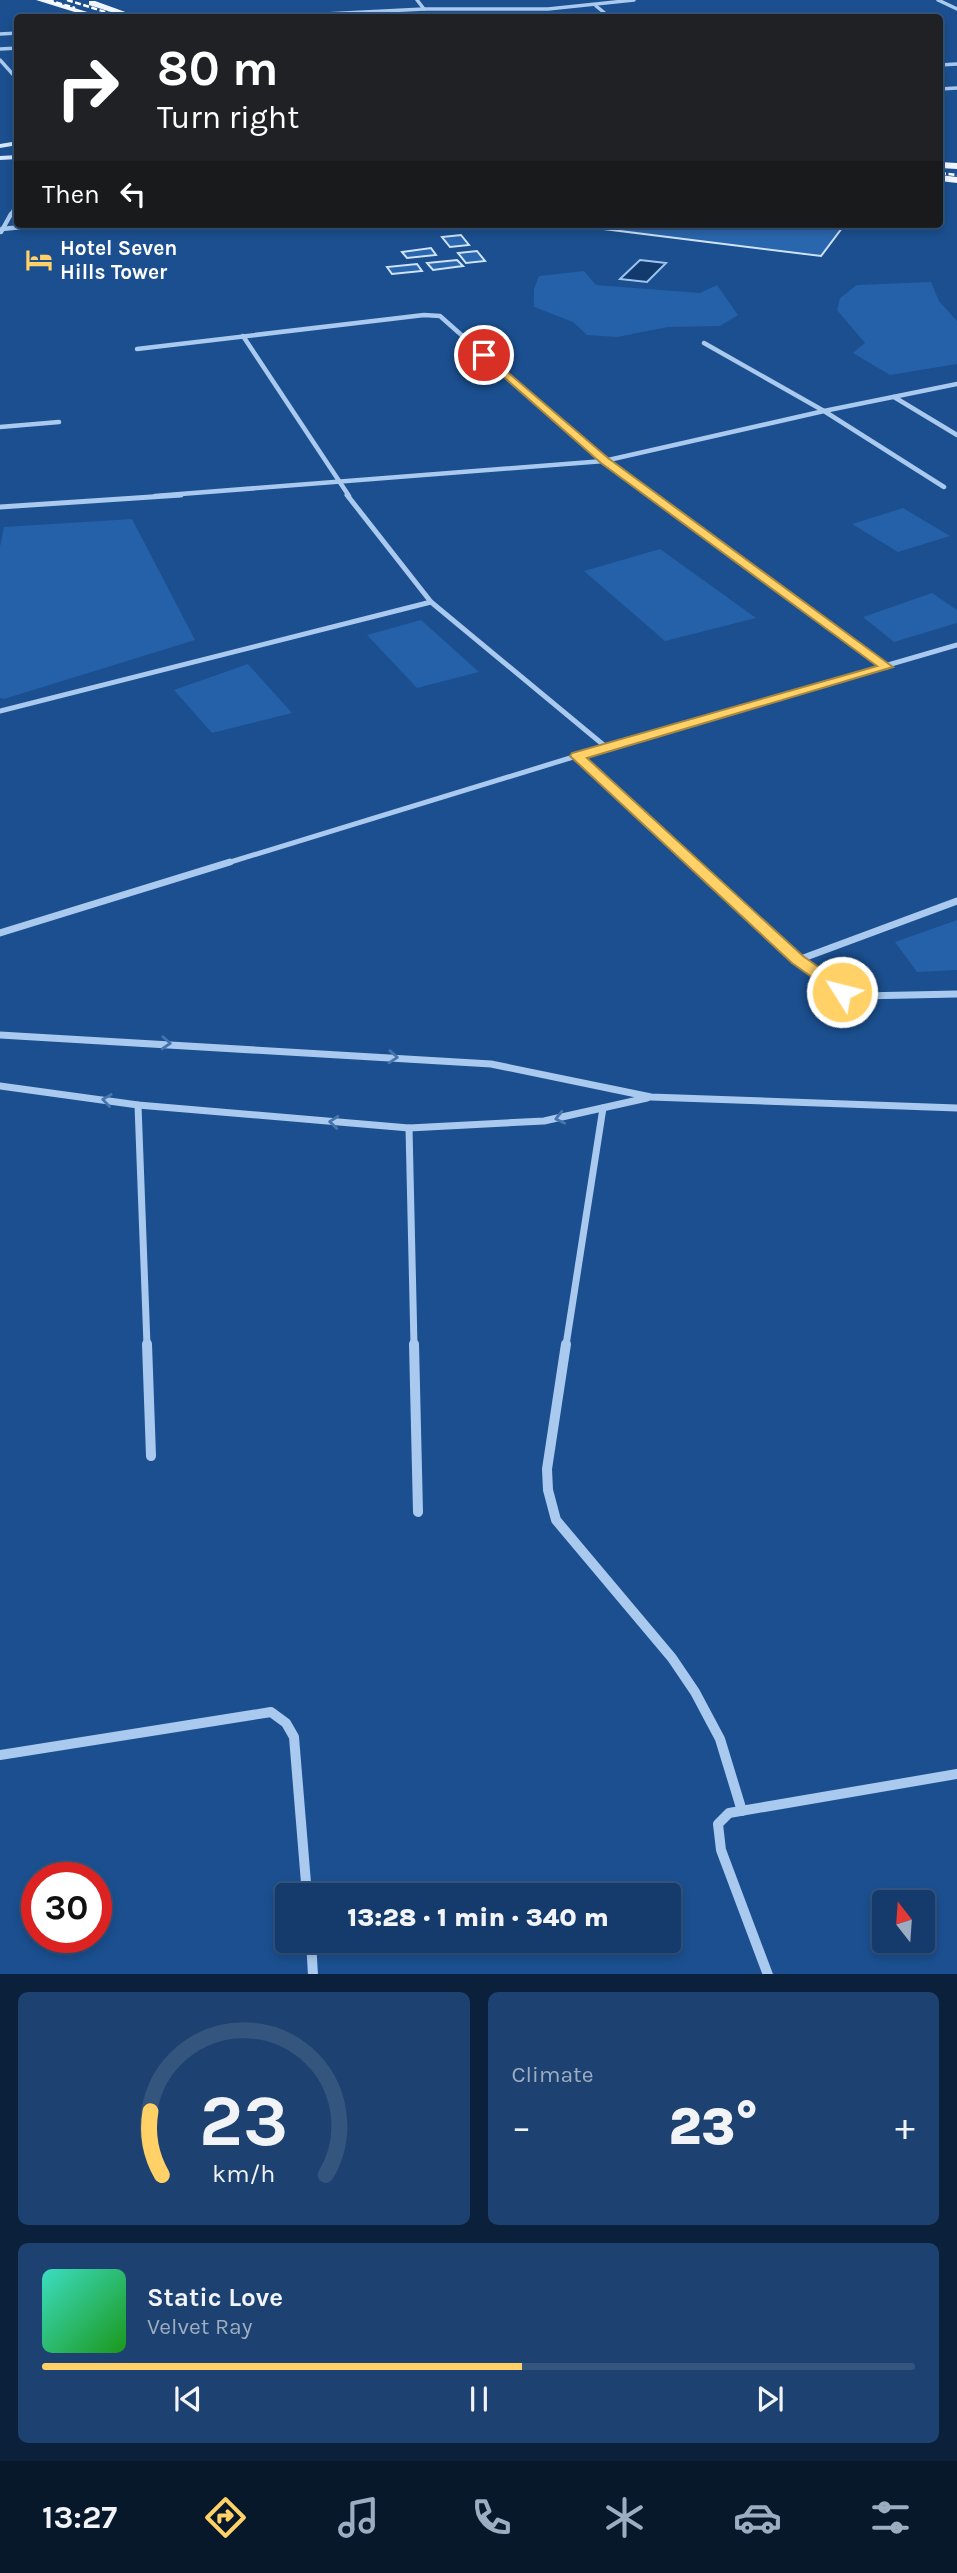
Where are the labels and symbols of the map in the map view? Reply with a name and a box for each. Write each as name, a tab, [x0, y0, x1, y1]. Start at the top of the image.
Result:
place label: Hotel Seven Hills Tower	[60, 236, 177, 284]
hotel icon: Hotel Seven Hills Tower	[24, 245, 54, 275]
pin	[454, 325, 514, 385]
position arrow	[805, 955, 879, 1029]
one-way arrow	[161, 1036, 172, 1051]
one-way arrow	[388, 1050, 399, 1065]
one-way arrow	[101, 1093, 113, 1108]
one-way arrow	[554, 1109, 566, 1124]
one-way arrow	[328, 1115, 339, 1130]
speed limit sign: 30	[21, 1862, 112, 1953]
north arrow	[872, 1890, 934, 1953]

